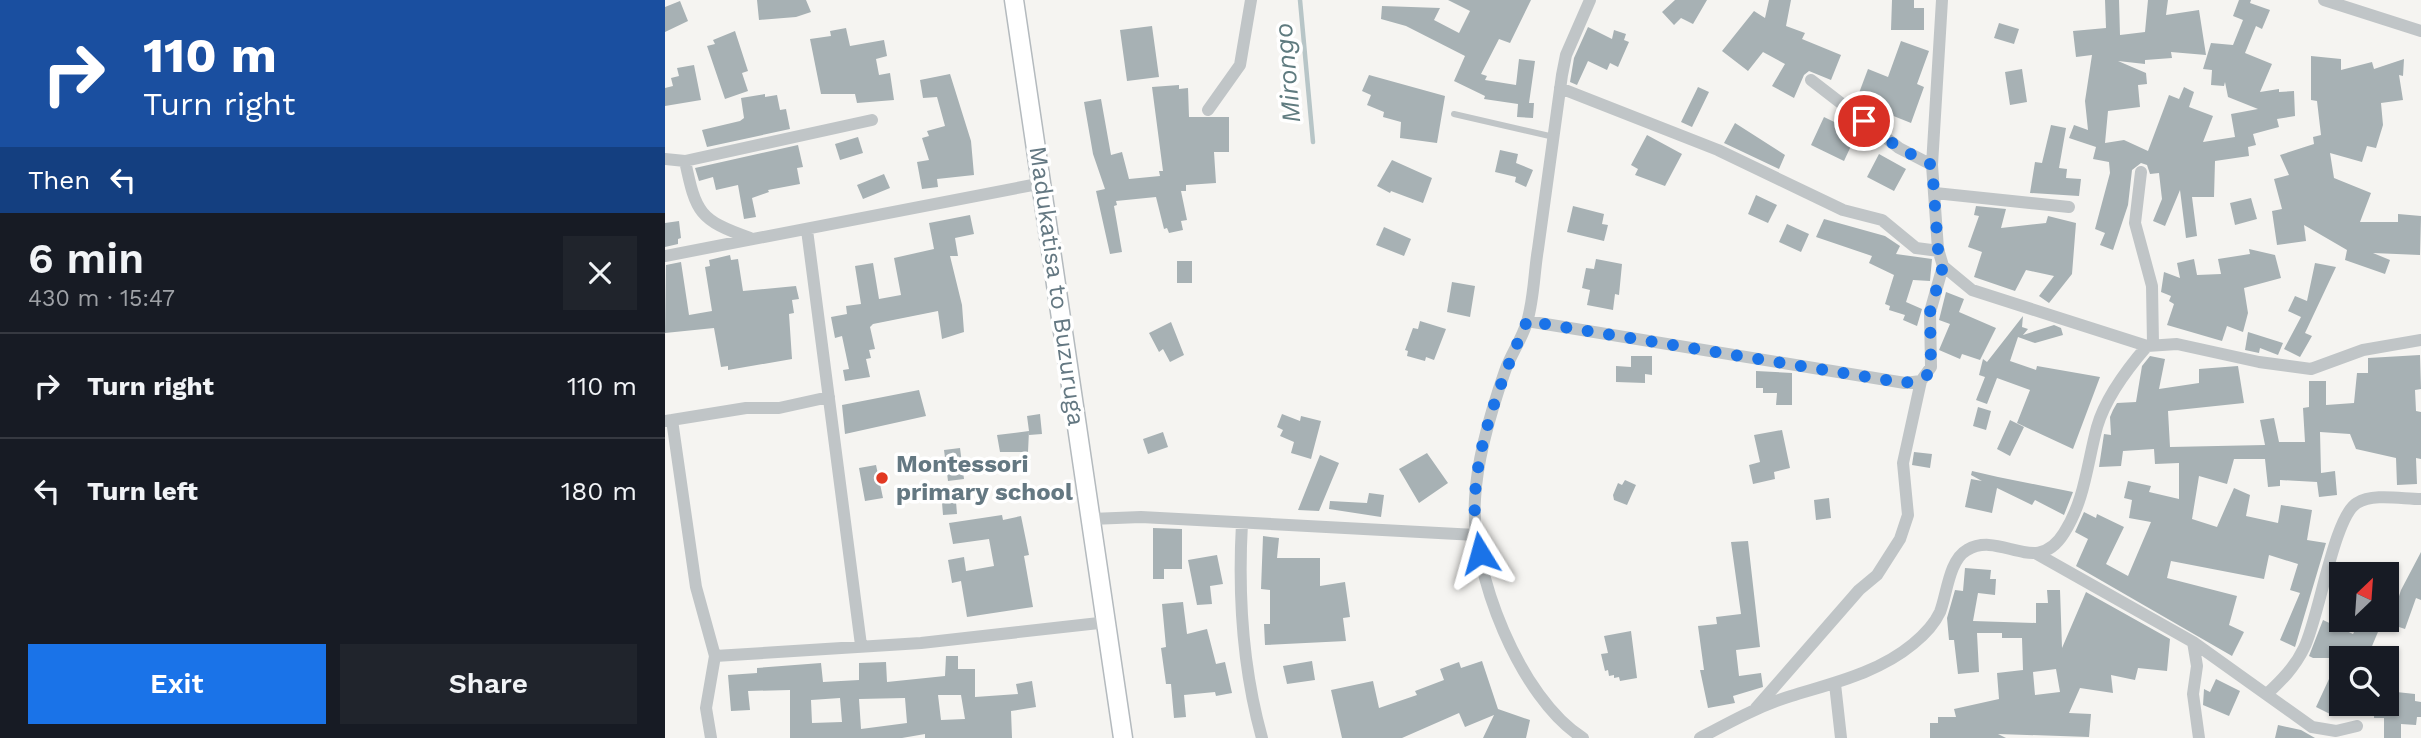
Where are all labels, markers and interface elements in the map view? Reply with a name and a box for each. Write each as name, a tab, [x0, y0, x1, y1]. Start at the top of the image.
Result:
water label: Mirongo	[1268, 22, 1306, 124]
text: 110 m	[143, 26, 277, 84]
icon: right	[28, 28, 119, 119]
text: Turn right	[143, 85, 295, 123]
pin	[1834, 91, 1894, 151]
icon: arrive	[1845, 102, 1883, 140]
street label: Madukatisa to Buzuruga	[1024, 145, 1090, 427]
icon: left	[104, 161, 142, 199]
text: Then	[28, 165, 90, 195]
text: 6 min	[28, 234, 144, 283]
button: close	[563, 236, 637, 310]
text: 430 m · 15:47	[28, 285, 175, 312]
icon: right	[28, 367, 66, 405]
text: Turn right	[87, 371, 214, 401]
text: 110 m	[567, 371, 637, 401]
place label: Montessori primary school	[896, 450, 1073, 506]
marker: Montessori primary school	[874, 470, 890, 486]
icon: left	[28, 472, 66, 510]
text: Turn left	[87, 476, 198, 506]
text: 180 m	[561, 476, 637, 506]
position arrow	[1443, 516, 1517, 590]
north arrow	[2329, 562, 2399, 632]
map controls	[2329, 562, 2399, 716]
button: Exit	[28, 644, 326, 724]
button: Share	[340, 644, 637, 724]
button: search	[2329, 646, 2399, 716]

